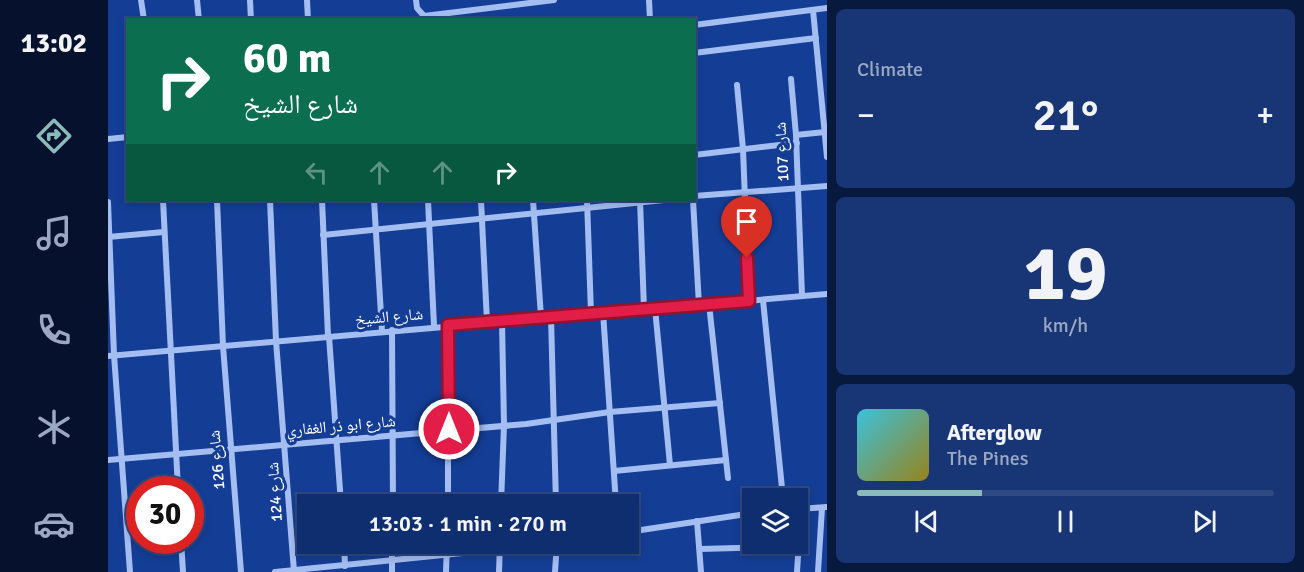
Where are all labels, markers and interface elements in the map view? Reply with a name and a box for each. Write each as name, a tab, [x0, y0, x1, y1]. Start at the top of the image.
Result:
text: 13:02	[21, 27, 87, 60]
text: 60 m	[243, 33, 332, 84]
icon: right	[144, 42, 222, 120]
text: Climate	[857, 57, 923, 82]
text: شارع الشيخ	[243, 88, 358, 121]
text: 21°	[1033, 88, 1098, 143]
text: −	[857, 95, 875, 136]
text: +	[1256, 95, 1274, 136]
icon: directions	[33, 115, 75, 157]
street label: شارع 107	[770, 122, 794, 182]
icon: left	[300, 156, 333, 189]
icon: ahead	[363, 156, 396, 189]
icon: ahead	[426, 156, 459, 189]
icon: right	[489, 156, 522, 189]
pin	[721, 196, 772, 258]
icon: arrive	[730, 205, 763, 238]
icon: music	[33, 212, 75, 254]
text: 19	[1023, 226, 1108, 322]
street label: شارع الشيخ	[354, 304, 424, 330]
icon: phone	[33, 309, 75, 351]
text: km/h	[1043, 313, 1088, 338]
position arrow	[417, 397, 481, 461]
icon: climate	[33, 406, 75, 448]
street label: شارع ابو ذر الغفاري	[286, 411, 397, 443]
text: Afterglow	[947, 419, 1042, 446]
street label: شارع 126	[204, 429, 230, 491]
text: The Pines	[947, 446, 1029, 471]
street label: شارع 124	[263, 461, 287, 523]
speed limit sign: 30	[126, 476, 204, 554]
map controls	[742, 488, 808, 554]
button: layers	[742, 488, 808, 554]
icon: car	[33, 503, 75, 545]
icon: previous	[910, 505, 943, 538]
icon: pause	[1049, 505, 1082, 538]
icon: next	[1188, 505, 1221, 538]
text: 13:03 · 1 min · 270 m	[369, 510, 567, 537]

